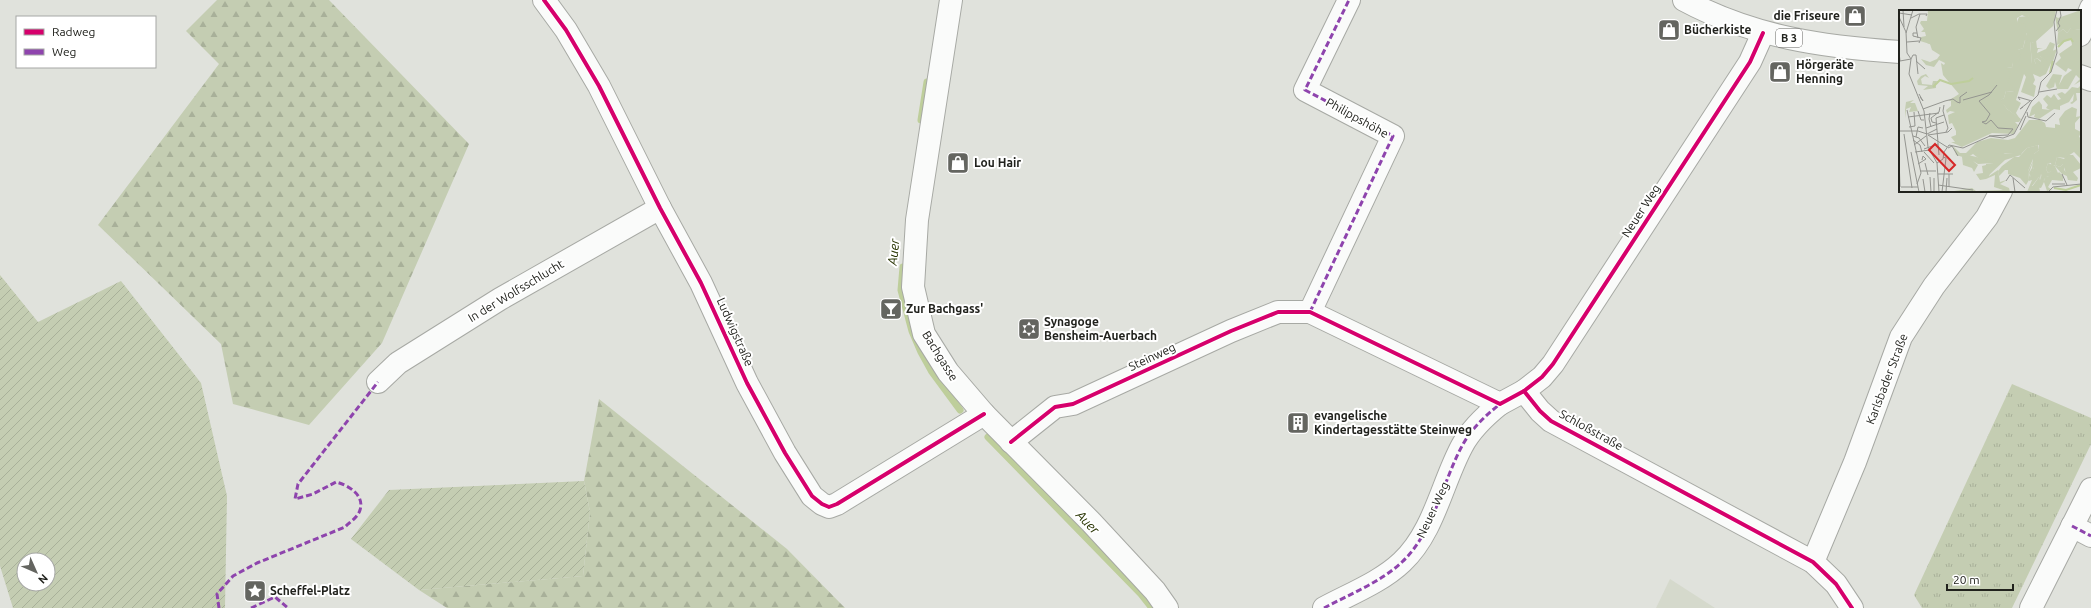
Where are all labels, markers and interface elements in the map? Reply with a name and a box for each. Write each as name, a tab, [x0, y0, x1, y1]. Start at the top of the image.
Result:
shop icon: die Friseure	[1842, 3, 1868, 29]
place label: die Friseure	[1774, 9, 1840, 22]
inset map	[1899, 10, 2081, 192]
legend	[16, 16, 156, 68]
shop icon: Bücherkiste	[1656, 17, 1682, 43]
place label: Bücherkiste	[1684, 23, 1751, 36]
text: Radweg	[52, 25, 95, 38]
road number: B 3	[1776, 29, 1802, 47]
text: Weg	[52, 45, 76, 58]
place label: Hörgeräte Henning	[1796, 58, 1854, 85]
shop icon: Hörgeräte Henning	[1767, 59, 1793, 85]
street label: Philippshöhe	[1324, 95, 1391, 140]
shop icon: Lou Hair	[945, 150, 971, 176]
place label: Lou Hair	[974, 156, 1021, 169]
street label: Neuer Weg	[1619, 182, 1662, 240]
water label: Auer	[885, 237, 901, 267]
street label: In der Wolfsschlucht	[466, 257, 566, 324]
street label: Ludwigstraße	[715, 296, 756, 368]
bar icon: Zur Bachgass'	[878, 296, 904, 322]
place label: Zur Bachgass'	[906, 302, 983, 315]
place label: Synagoge Bensheim-Auerbach	[1044, 315, 1157, 342]
synagogue icon: Synagoge Bensheim-Auerbach	[1016, 316, 1042, 342]
street label: Bachgasse	[920, 328, 961, 383]
street label: Karlsbader Straße	[1863, 332, 1910, 426]
street label: Steinweg	[1126, 340, 1177, 373]
street label: Schloßstraße	[1557, 407, 1625, 452]
place label: evangelische Kindertagesstätte Steinweg	[1314, 409, 1472, 436]
building icon: evangelische Kindertagesstätte Steinweg	[1285, 410, 1311, 436]
street label: Neuer Weg	[1414, 480, 1451, 540]
water label: Auer	[1073, 507, 1103, 537]
north arrow	[16, 552, 56, 592]
scale bar	[1947, 566, 2013, 592]
text: N	[36, 572, 50, 586]
text: 20 m	[1953, 573, 1980, 586]
place icon: Scheffel-Platz	[242, 578, 268, 604]
place label: Scheffel-Platz	[270, 584, 350, 597]

